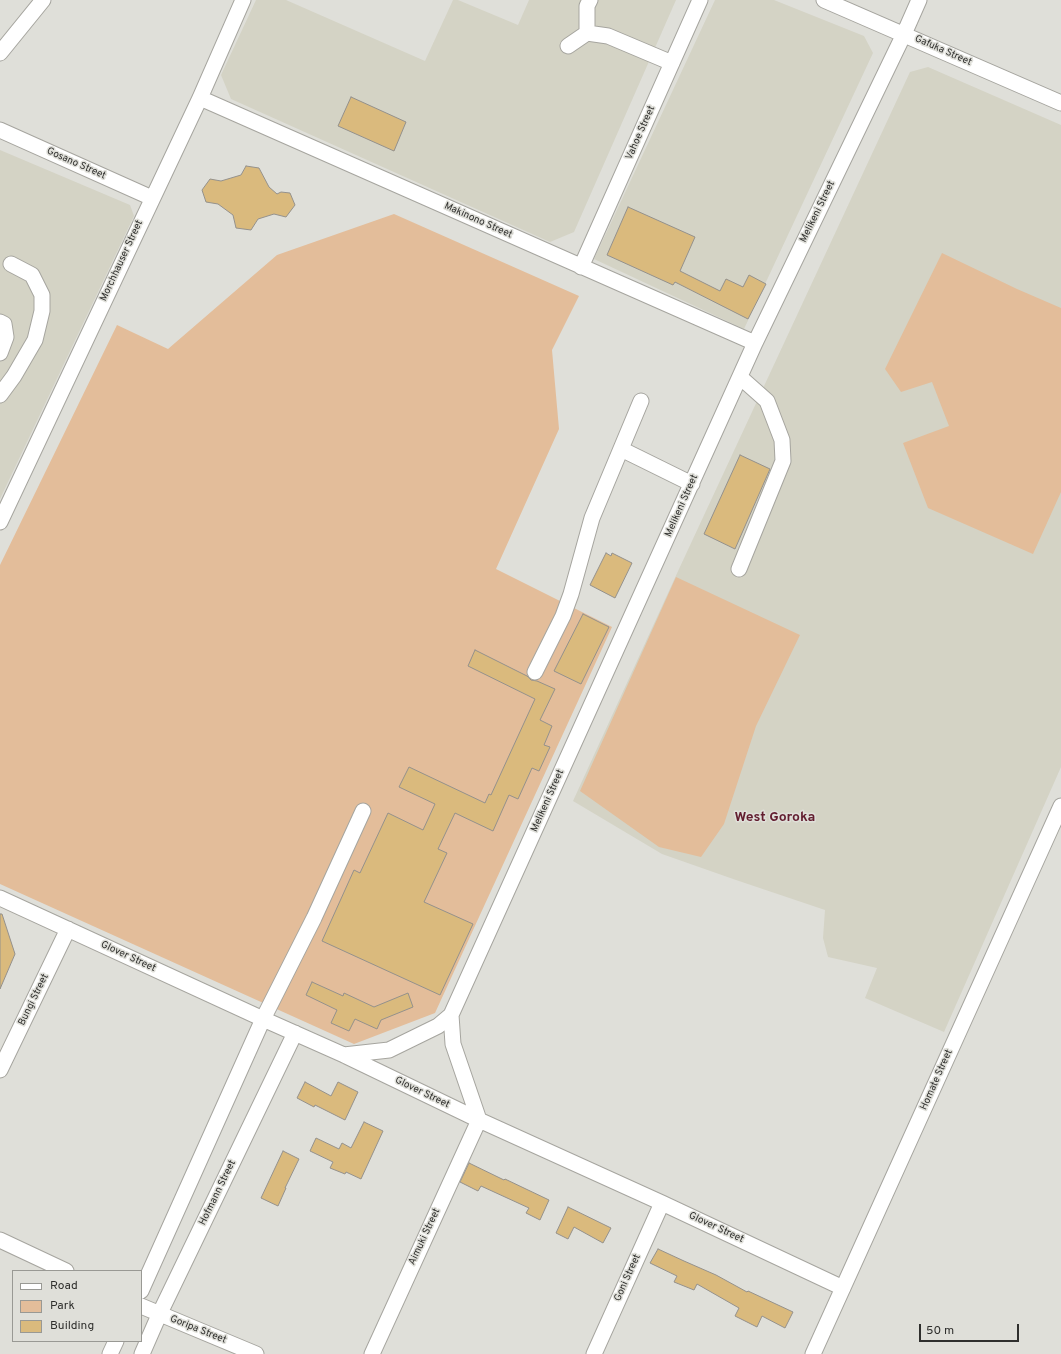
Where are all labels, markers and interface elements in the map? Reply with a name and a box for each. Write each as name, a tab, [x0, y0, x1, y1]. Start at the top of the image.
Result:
street label: Gafuka Street	[913, 33, 973, 69]
street label: Vahoe Street	[624, 104, 658, 162]
street label: Gosano Street	[45, 146, 107, 182]
street label: Melikeni Street	[798, 179, 838, 245]
street label: Makinono Street	[442, 201, 514, 241]
street label: Morchhauser Street	[98, 218, 146, 304]
street label: Melikeni Street	[663, 473, 701, 539]
street label: Melikeni Street	[529, 768, 567, 834]
district label: West Goroka	[735, 810, 815, 826]
street label: Glover Street	[99, 939, 157, 975]
street label: Bungi Street	[16, 972, 52, 1028]
street label: Homate Street	[918, 1048, 956, 1112]
street label: Glover Street	[393, 1075, 451, 1111]
street label: Hofmann Street	[197, 1158, 239, 1228]
street label: Aimuki Street	[407, 1207, 443, 1267]
street label: Glover Street	[687, 1210, 745, 1246]
street label: Goni Street	[612, 1253, 644, 1303]
legend	[12, 1270, 142, 1342]
text: Road	[50, 1278, 78, 1294]
text: Park	[50, 1298, 75, 1314]
street label: Goripa Street	[168, 1313, 228, 1347]
scale bar	[921, 1316, 1021, 1342]
text: Building	[50, 1318, 94, 1334]
text: 50 m	[926, 1323, 954, 1339]

